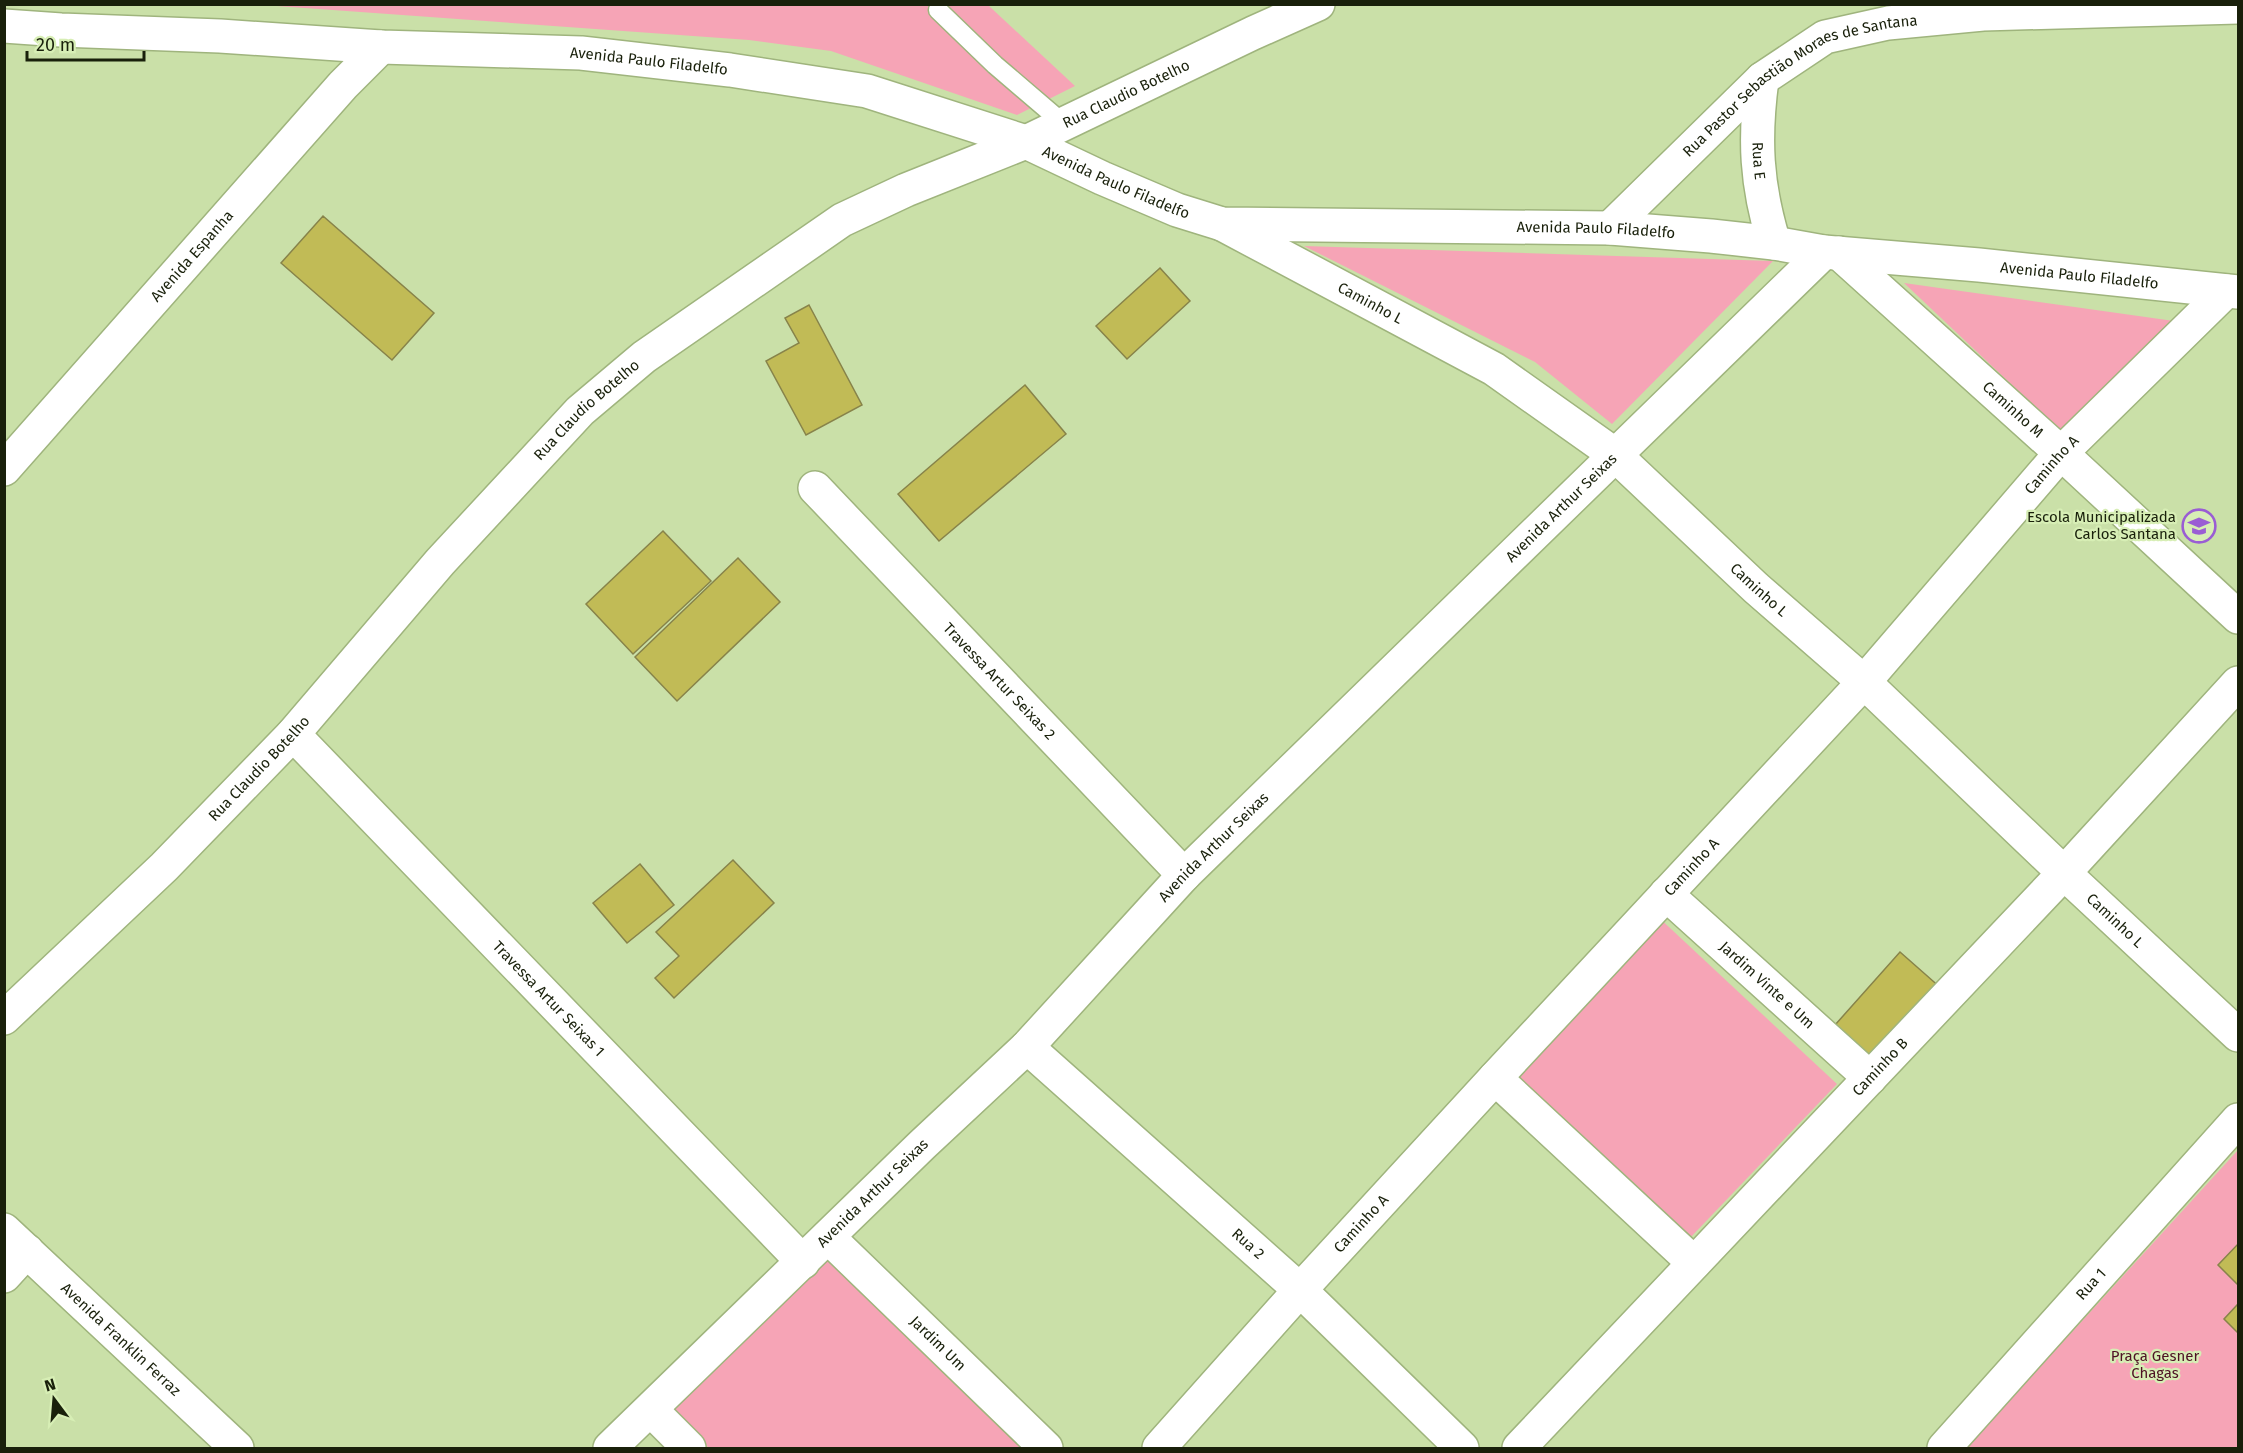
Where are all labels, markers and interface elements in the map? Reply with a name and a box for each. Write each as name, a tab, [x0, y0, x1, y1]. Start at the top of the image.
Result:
street label: Rua Pastor Sebastião Moraes de Santana	[1679, 11, 1918, 161]
scale bar	[27, 24, 144, 62]
text: 20 m	[36, 34, 75, 56]
street label: Avenida Paulo Filadelfo	[570, 44, 729, 79]
street label: Rua Claudio Botelho	[1060, 56, 1193, 132]
street label: Avenida Paulo Filadelfo	[1040, 142, 1192, 222]
street label: Rua E	[1749, 142, 1769, 181]
street label: Avenida Espanha	[147, 207, 237, 306]
street label: Avenida Paulo Filadelfo	[1516, 218, 1676, 242]
street label: Avenida Paulo Filadelfo	[1999, 258, 2159, 293]
street label: Caminho L	[1335, 278, 1406, 328]
street label: Rua Claudio Botelho	[530, 356, 643, 464]
street label: Caminho M	[1979, 378, 2047, 442]
street label: Caminho A	[2021, 432, 2083, 498]
street label: Avenida Arthur Seixas	[1502, 450, 1621, 566]
place label: Escola Municipalizada Carlos Santana	[2027, 508, 2176, 543]
school or university icon: Escola Municipalizada Carlos Santana	[2181, 508, 2217, 544]
street label: Caminho L	[1726, 559, 1792, 621]
street label: Travessa Artur Seixas 2	[939, 619, 1059, 743]
street label: Rua Claudio Botelho	[205, 712, 314, 825]
street label: Avenida Arthur Seixas	[1155, 789, 1272, 906]
street label: Caminho A	[1660, 834, 1723, 900]
street label: Caminho L	[2083, 890, 2148, 952]
street label: Travessa Artur Seixas 1	[489, 937, 608, 1060]
street label: Jardim Vinte e Um	[1716, 938, 1818, 1033]
street label: Caminho B	[1849, 1034, 1912, 1100]
street label: Avenida Arthur Seixas	[813, 1135, 932, 1251]
street label: Caminho A	[1330, 1191, 1393, 1256]
street label: Rua 2	[1228, 1225, 1268, 1263]
street label: Rua 1	[2072, 1265, 2110, 1304]
street label: Avenida Franklin Ferraz	[57, 1279, 185, 1400]
street label: Jardim Um	[906, 1312, 970, 1375]
park label: Praça Gesner Chagas	[2111, 1347, 2199, 1382]
north arrow	[24, 1369, 84, 1429]
text: N	[42, 1374, 58, 1396]

